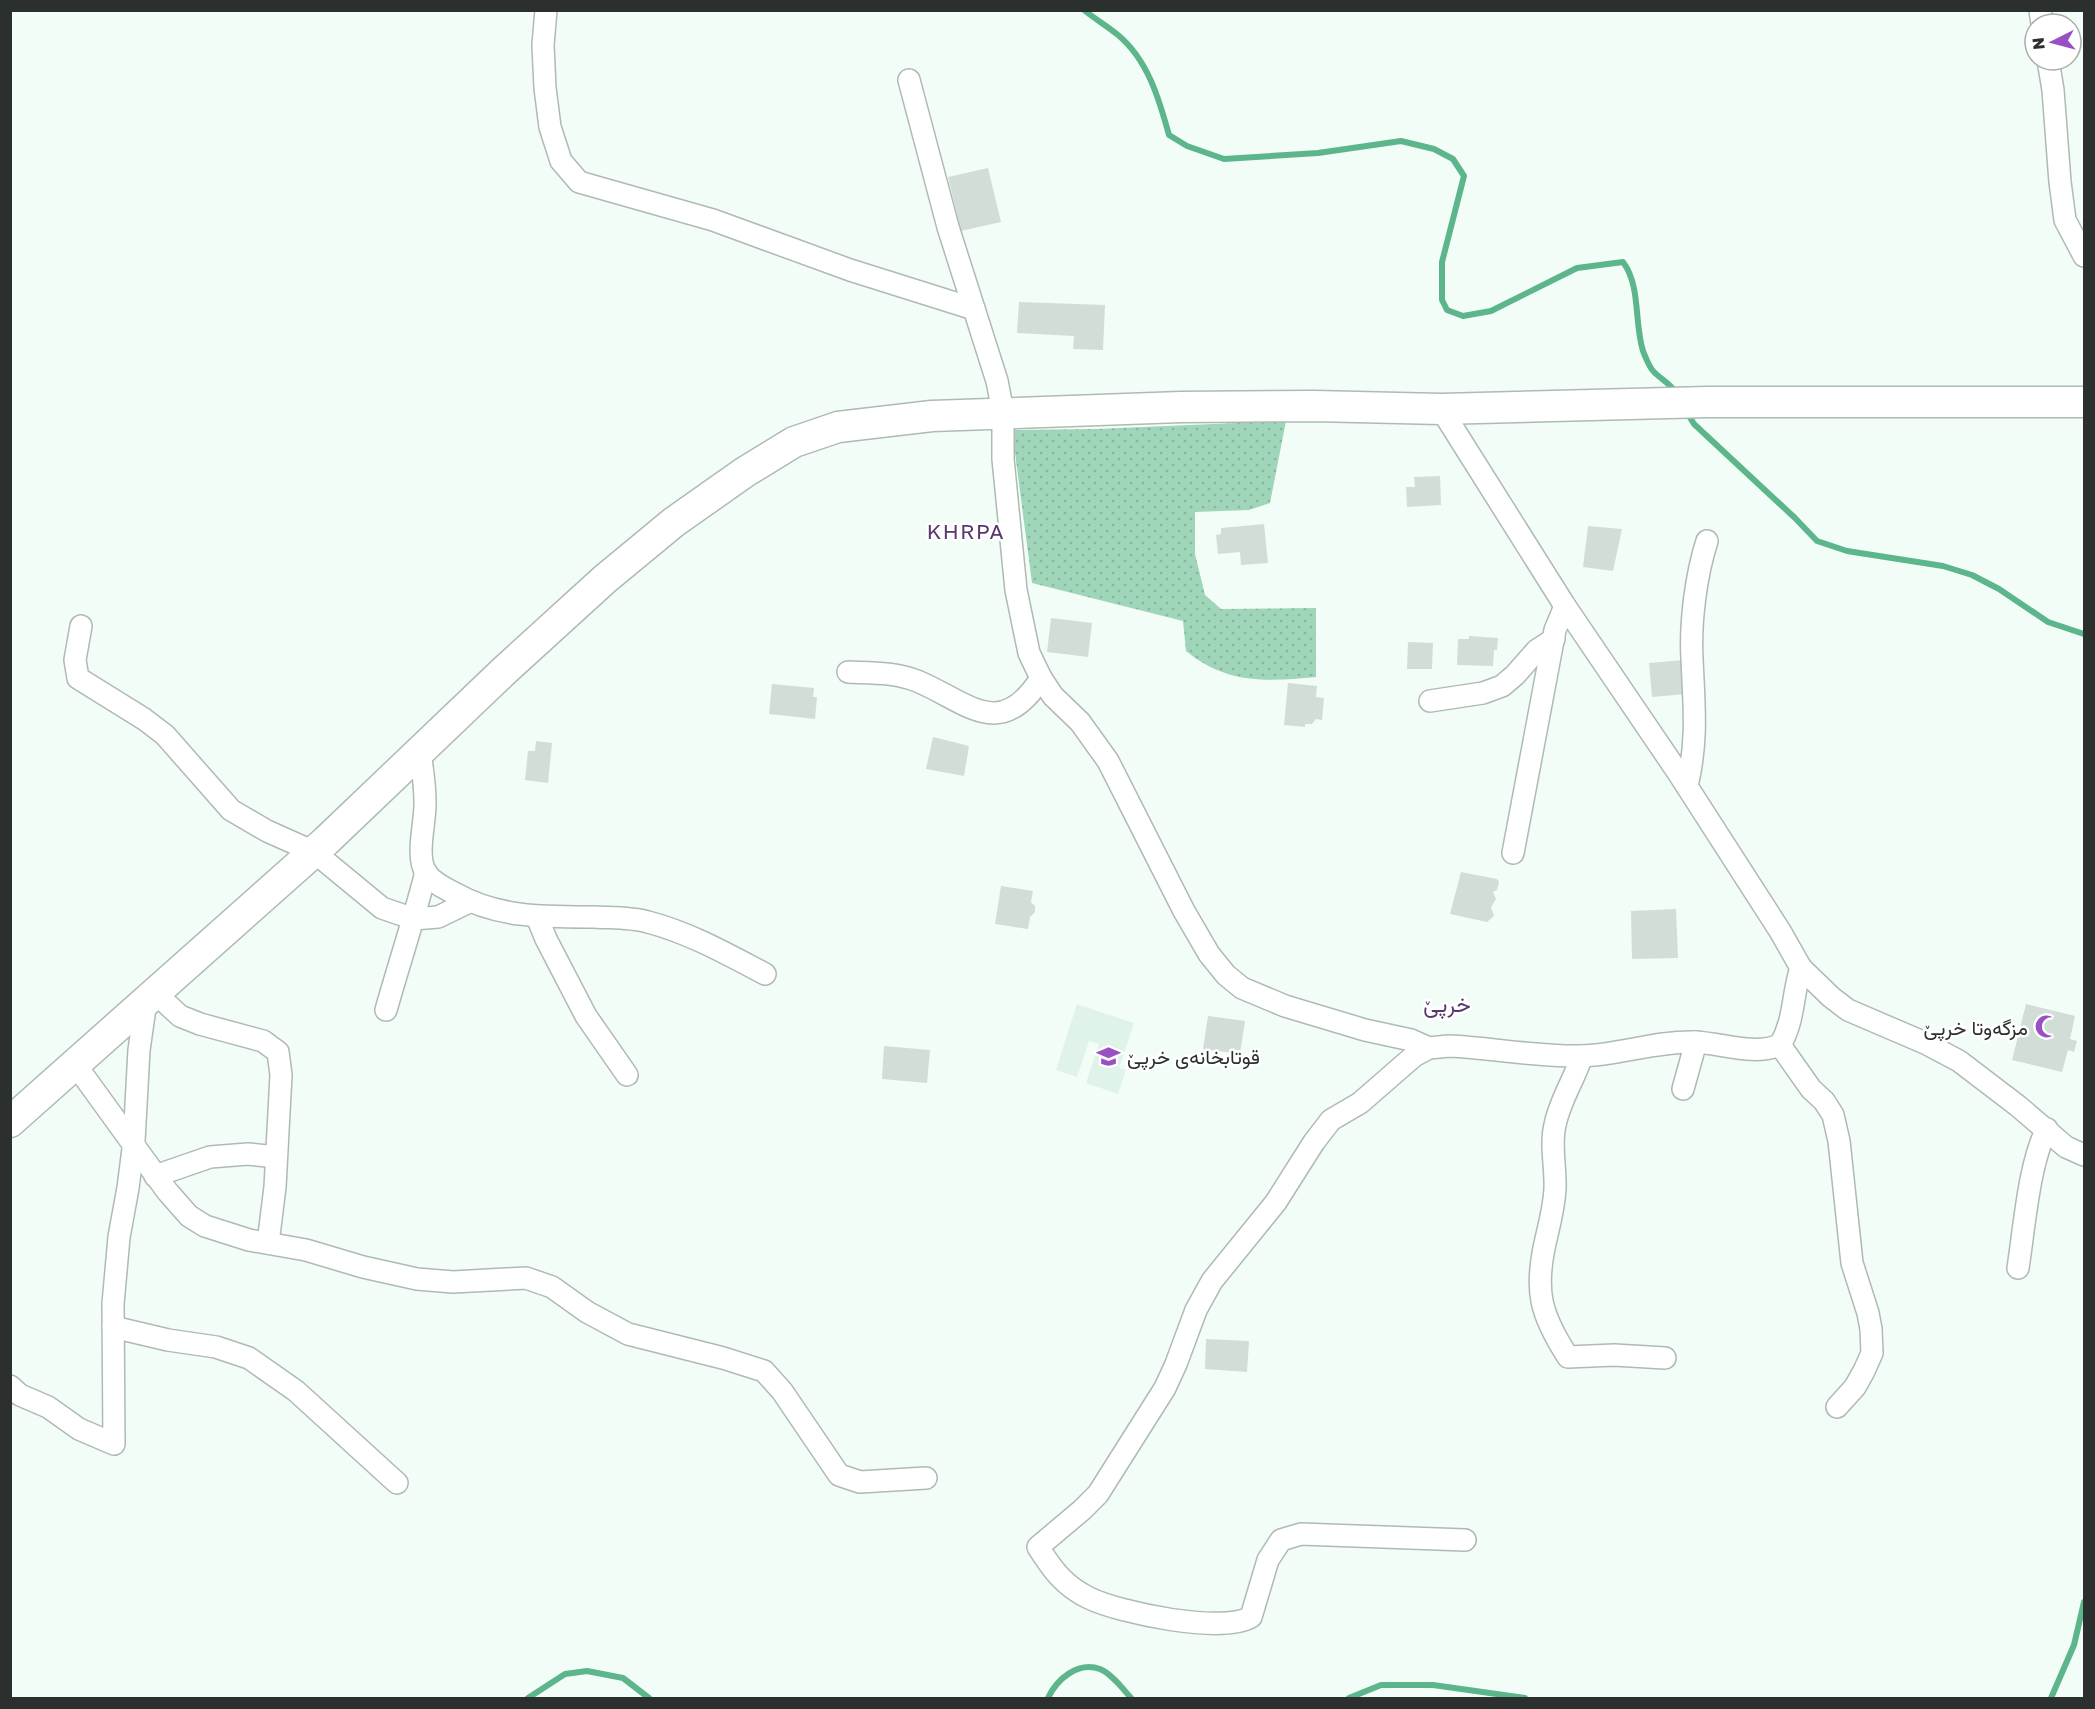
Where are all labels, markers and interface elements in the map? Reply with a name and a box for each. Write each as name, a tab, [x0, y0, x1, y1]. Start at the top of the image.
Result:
north arrow	[2023, 12, 2083, 72]
text: N	[2028, 36, 2049, 51]
district label: KHRPA	[927, 518, 1005, 544]
district label: خرپێ	[1423, 990, 1471, 1019]
mosque icon: مزگەوتا خرپێ	[2033, 1014, 2059, 1040]
place label: مزگەوتا خرپێ	[1923, 1015, 2028, 1042]
school or university icon: قوتابخانەی خرپێ	[1096, 1043, 1122, 1069]
place label: قوتابخانەی خرپێ	[1127, 1044, 1260, 1071]

